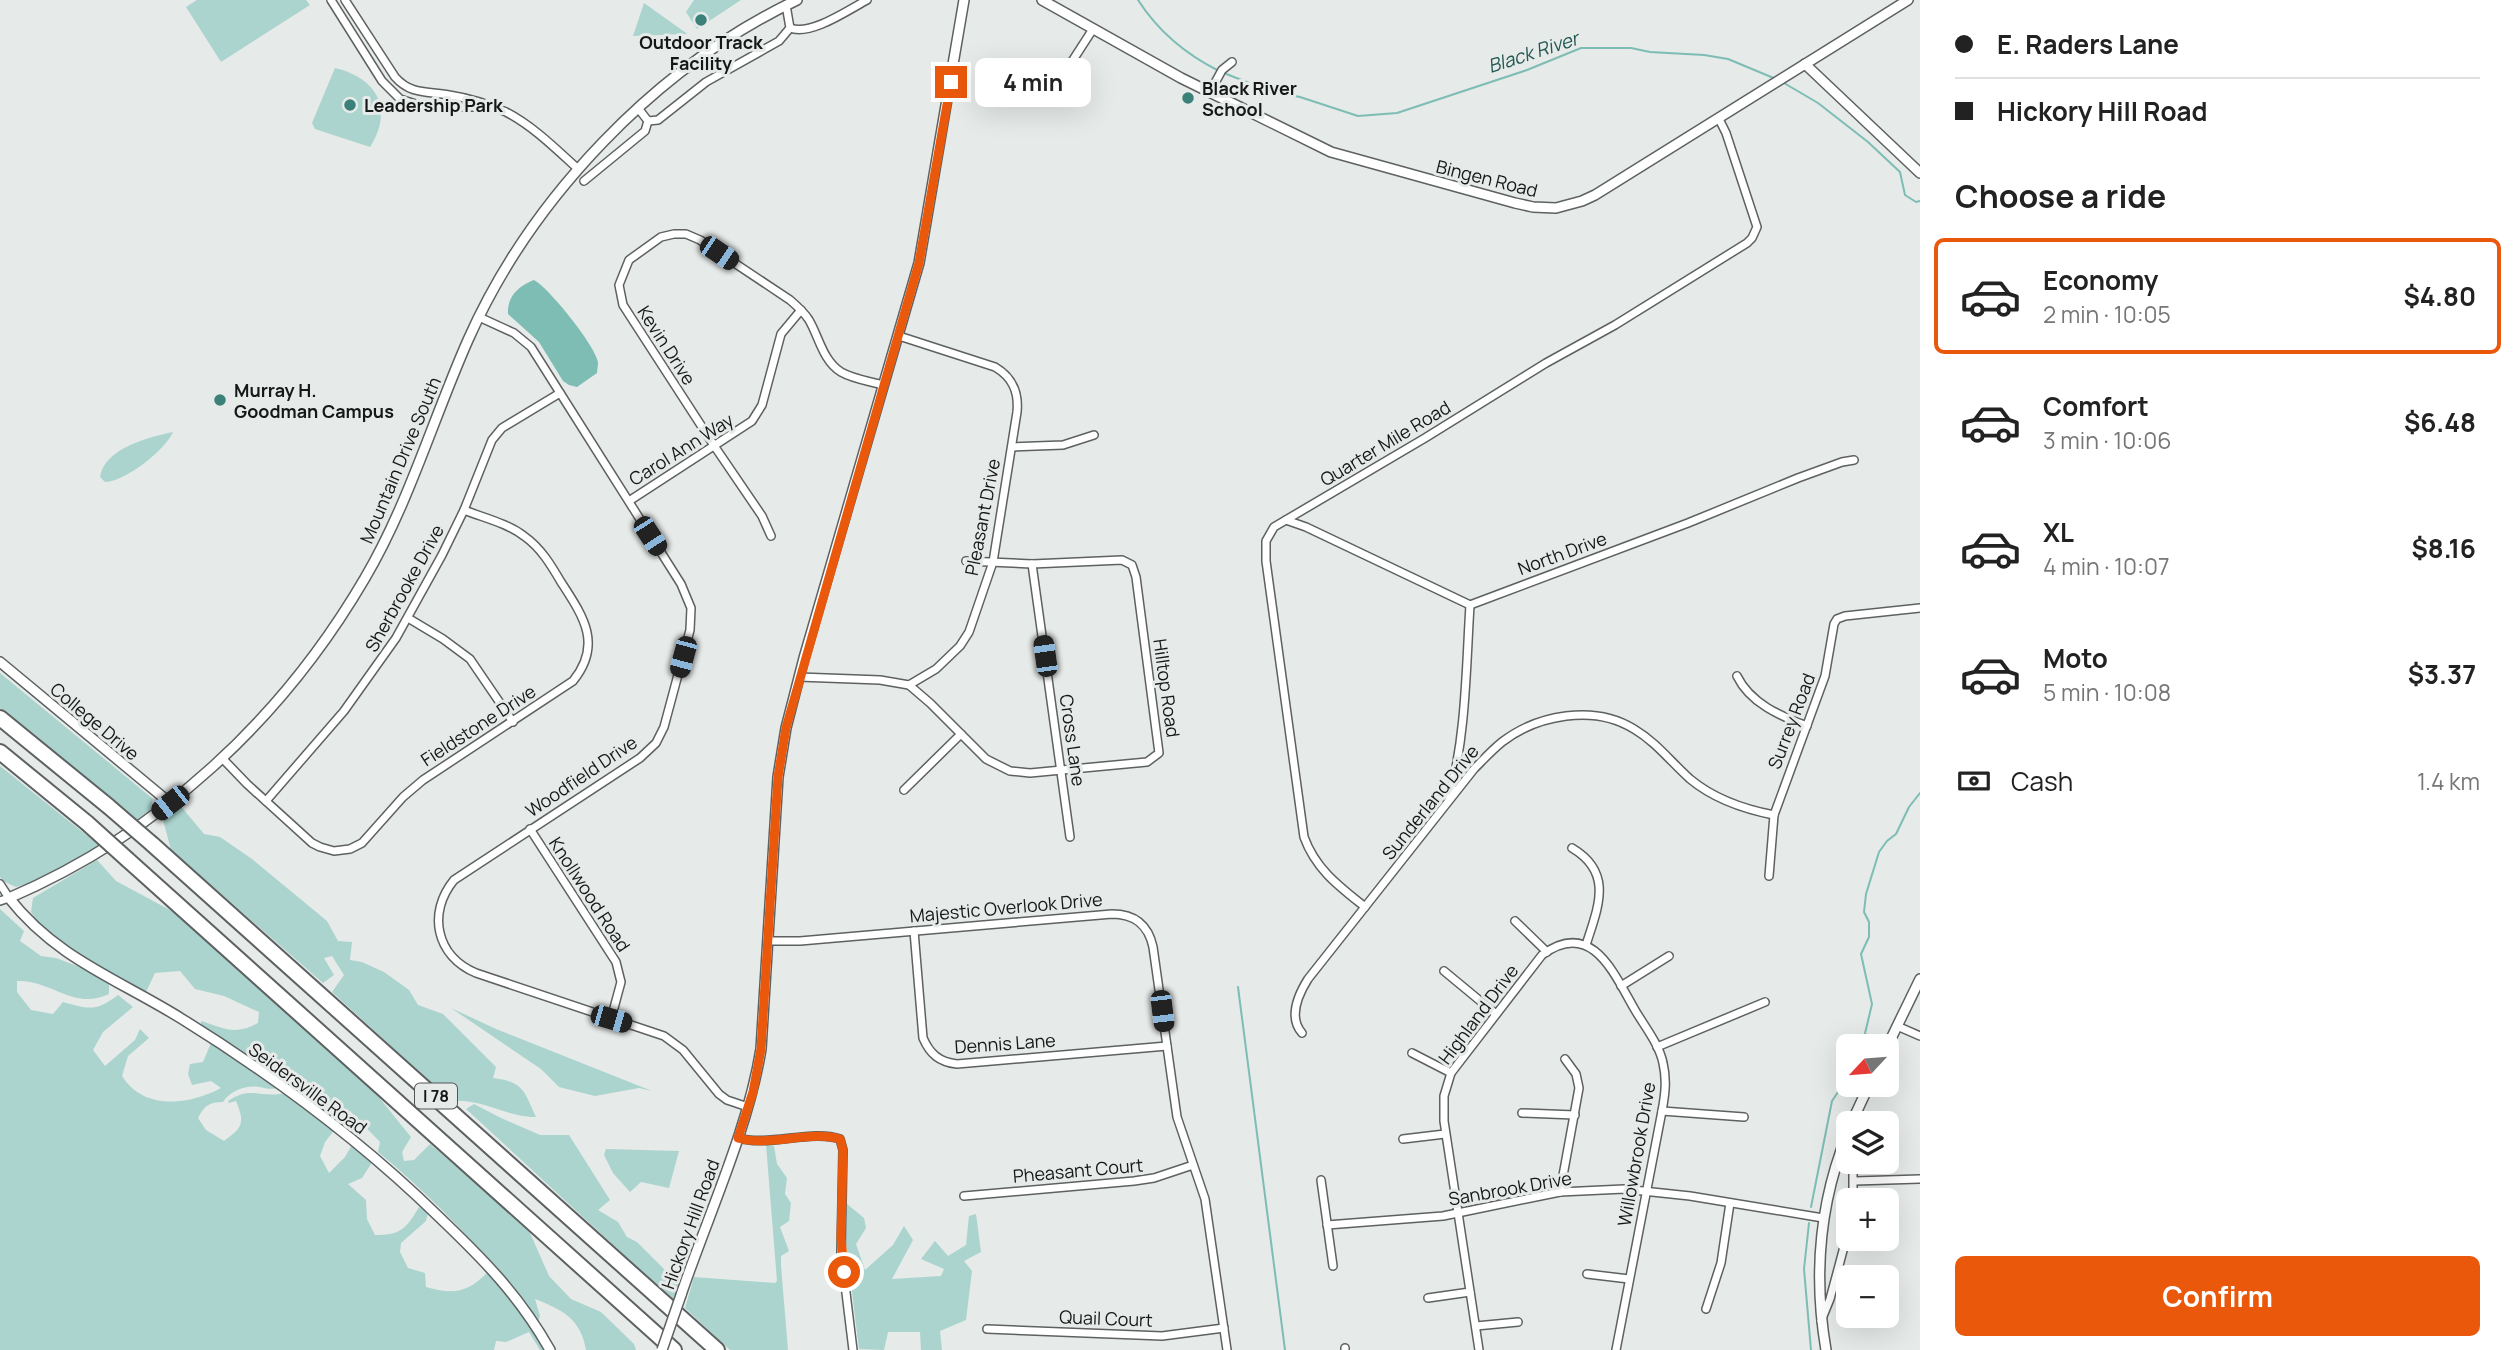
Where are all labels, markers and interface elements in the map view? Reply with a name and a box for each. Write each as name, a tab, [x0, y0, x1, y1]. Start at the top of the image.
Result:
marker: Outdoor Track Facility	[693, 12, 709, 28]
water label: Black River	[1484, 24, 1584, 79]
text: E. Raders Lane	[1997, 26, 2179, 62]
place label: Outdoor Track Facility	[639, 30, 764, 75]
callout: 4 min	[976, 57, 1091, 106]
route end	[935, 66, 967, 98]
text: 4 min	[1003, 66, 1063, 98]
place label: Black River School	[1202, 76, 1297, 121]
marker: Black River School	[1180, 90, 1196, 106]
place label: Leadership Park	[364, 93, 504, 117]
text: Hickory Hill Road	[1997, 93, 2208, 129]
marker: Leadership Park	[342, 97, 358, 113]
street label: Bingen Road	[1434, 154, 1540, 202]
text: Choose a ride	[1955, 174, 2166, 218]
car	[696, 233, 743, 273]
text: Economy	[2043, 262, 2158, 298]
icon: car	[1959, 265, 2022, 328]
text: $4.80	[2403, 278, 2476, 314]
text: 2 min · 10:05	[2043, 298, 2171, 330]
street label: Kevin Drive	[632, 301, 702, 389]
street label: Mountain Drive South	[354, 373, 446, 547]
place label: Murray H. Goodman Campus	[234, 378, 394, 423]
text: Comfort	[2043, 388, 2149, 424]
icon: car	[1959, 391, 2022, 454]
marker: Murray H. Goodman Campus	[212, 392, 228, 408]
street label: Quarter Mile Road	[1315, 395, 1455, 491]
text: $6.48	[2404, 404, 2476, 440]
street label: Carol Ann Way	[624, 407, 738, 491]
text: 3 min · 10:06	[2043, 424, 2171, 456]
street label: Pleasant Drive	[959, 457, 1005, 577]
car	[630, 513, 671, 559]
text: XL	[2043, 514, 2074, 550]
icon: car	[1959, 517, 2022, 580]
street label: Sherbrooke Drive	[359, 520, 449, 656]
street label: North Drive	[1514, 526, 1610, 580]
text: $8.16	[2411, 530, 2476, 566]
text: 4 min · 10:07	[2043, 550, 2170, 582]
car	[668, 634, 699, 680]
car	[1032, 634, 1059, 678]
street label: Hilltop Road	[1148, 637, 1186, 739]
text: Moto	[2043, 640, 2108, 676]
icon: car	[1959, 643, 2022, 706]
text: $3.37	[2408, 656, 2476, 692]
street label: Surrey Road	[1762, 670, 1820, 772]
text: 5 min · 10:08	[2043, 676, 2171, 708]
street label: College Drive	[45, 677, 145, 765]
street label: Fieldstone Drive	[416, 679, 540, 771]
street label: Cross Lane	[1055, 692, 1091, 788]
street label: Woodfield Drive	[521, 730, 641, 822]
street label: Sunderland Drive	[1376, 740, 1484, 864]
icon: cash	[1955, 762, 1993, 800]
text: Cash	[2011, 763, 2073, 799]
text: 1.4 km	[2417, 765, 2480, 797]
car	[147, 782, 194, 824]
street label: Knollwood Road	[544, 832, 636, 956]
street label: Majestic Overlook Drive	[909, 887, 1103, 927]
street label: Highland Drive	[1433, 959, 1523, 1069]
car	[1150, 989, 1175, 1033]
car	[588, 1003, 635, 1035]
street label: Dennis Lane	[954, 1027, 1056, 1059]
north arrow	[1836, 1034, 1899, 1097]
map controls	[1836, 1034, 1899, 1328]
street label: Seidersville Road	[244, 1037, 372, 1139]
street label: Willowbrook Drive	[1612, 1080, 1660, 1228]
road number: I 78	[415, 1084, 457, 1108]
button: layers	[1836, 1111, 1899, 1174]
street label: Pheasant Court	[1012, 1152, 1144, 1188]
street label: Hickory Hill Road	[655, 1156, 725, 1292]
street label: Sanbrook Drive	[1447, 1165, 1573, 1211]
button: +	[1836, 1188, 1899, 1251]
route start	[828, 1256, 860, 1288]
button: Confirm	[1955, 1256, 2480, 1336]
button: −	[1836, 1265, 1899, 1328]
street label: Quail Court	[1059, 1304, 1153, 1332]

